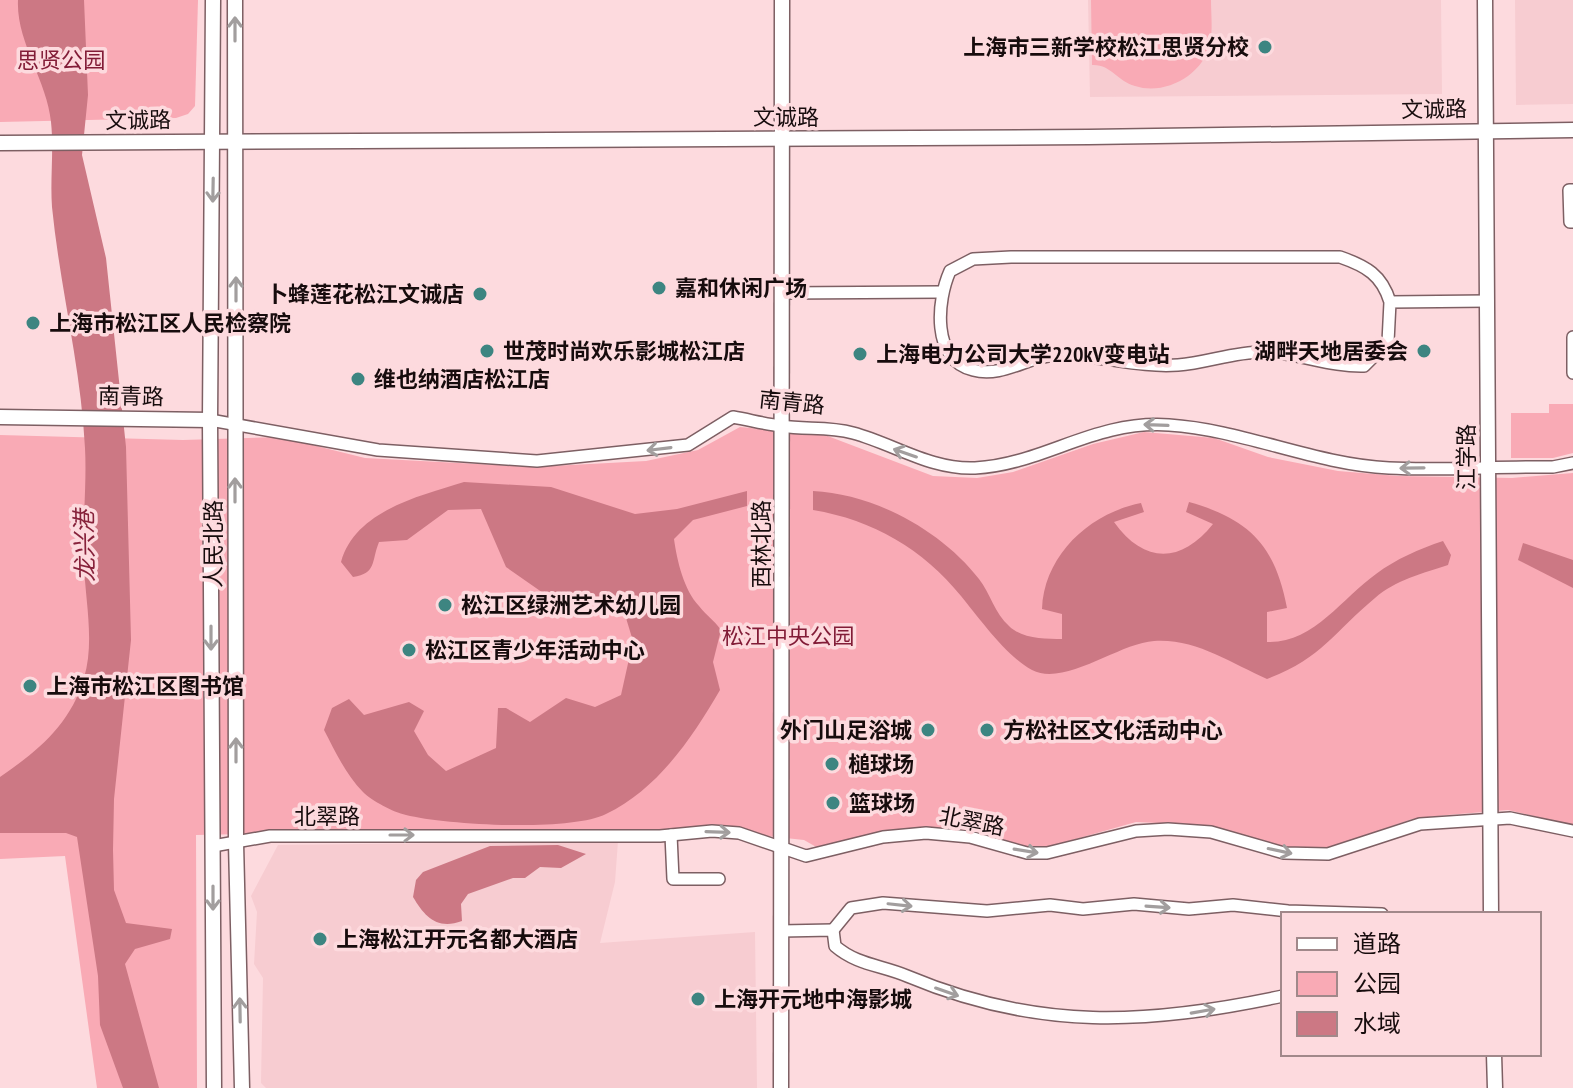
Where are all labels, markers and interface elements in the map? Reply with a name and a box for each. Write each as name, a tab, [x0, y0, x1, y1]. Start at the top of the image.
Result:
one-way arrow	[227, 16, 243, 43]
place label: 上海市三新学校松江思贤分校	[963, 33, 1249, 61]
marker: 上海市三新学校松江思贤分校	[1256, 38, 1274, 56]
park label: 思贤公园	[17, 46, 105, 74]
street label: 文诚路	[1401, 94, 1467, 124]
street label: 文诚路	[753, 103, 819, 131]
street label: 文诚路	[105, 105, 171, 135]
one-way arrow	[205, 176, 221, 203]
place label: 嘉和休闲广场	[675, 274, 807, 302]
one-way arrow	[228, 276, 244, 303]
marker: 嘉和休闲广场	[650, 279, 668, 297]
place label: 卜蜂莲花松江文诚店	[266, 280, 464, 308]
marker: 卜蜂莲花松江文诚店	[471, 285, 489, 303]
place label: 上海市松江区人民检察院	[49, 309, 291, 337]
marker: 上海市松江区人民检察院	[24, 314, 42, 332]
place label: 世茂时尚欢乐影城松江店	[503, 337, 745, 365]
place label: 湖畔天地居委会	[1254, 337, 1408, 365]
place label: 上海电力公司大学220kV变电站	[876, 340, 1170, 368]
marker: 世茂时尚欢乐影城松江店	[478, 342, 496, 360]
marker: 湖畔天地居委会	[1415, 342, 1433, 360]
marker: 上海电力公司大学220kV变电站	[851, 345, 869, 363]
place label: 维也纳酒店松江店	[374, 365, 550, 393]
marker: 维也纳酒店松江店	[349, 370, 367, 388]
street label: 南青路	[98, 381, 164, 411]
street label: 南青路	[758, 385, 826, 419]
one-way arrow	[1143, 417, 1170, 432]
street label: 江学路	[1452, 424, 1480, 490]
one-way arrow	[647, 442, 672, 457]
one-way arrow	[893, 444, 918, 459]
one-way arrow	[1399, 460, 1426, 475]
one-way arrow	[227, 477, 243, 504]
street label: 人民北路	[199, 500, 227, 588]
street label: 西林北路	[747, 500, 775, 588]
water label: 龙兴港	[68, 507, 101, 582]
place label: 松江区绿洲艺术幼儿园	[461, 591, 681, 619]
marker: 松江区绿洲艺术幼儿园	[436, 596, 454, 614]
park label: 松江中央公园	[722, 622, 854, 650]
one-way arrow	[203, 624, 219, 651]
place label: 松江区青少年活动中心	[425, 636, 645, 664]
marker: 松江区青少年活动中心	[400, 641, 418, 659]
place label: 上海市松江区图书馆	[46, 672, 244, 700]
marker: 上海市松江区图书馆	[21, 677, 39, 695]
place label: 外门山足浴城	[780, 716, 912, 744]
place label: 方松社区文化活动中心	[1003, 716, 1223, 744]
marker: 外门山足浴城	[919, 721, 937, 739]
marker: 方松社区文化活动中心	[978, 721, 996, 739]
one-way arrow	[228, 737, 244, 764]
place label: 槌球场	[848, 750, 914, 778]
marker: 槌球场	[823, 755, 841, 773]
place label: 篮球场	[849, 789, 915, 817]
marker: 篮球场	[824, 794, 842, 812]
street label: 北翠路	[937, 801, 1007, 841]
street label: 北翠路	[294, 802, 360, 830]
one-way arrow	[704, 825, 731, 840]
one-way arrow	[388, 827, 415, 843]
one-way arrow	[1012, 844, 1038, 859]
one-way arrow	[1266, 844, 1292, 859]
one-way arrow	[206, 884, 221, 911]
one-way arrow	[886, 897, 913, 912]
one-way arrow	[1144, 900, 1171, 915]
legend	[1281, 912, 1541, 1056]
place label: 上海松江开元名都大酒店	[336, 925, 578, 953]
text: 道路	[1353, 928, 1401, 959]
marker: 上海松江开元名都大酒店	[311, 930, 329, 948]
text: 公园	[1353, 968, 1401, 999]
place label: 上海开元地中海影城	[714, 985, 912, 1013]
one-way arrow	[934, 985, 959, 1000]
marker: 上海开元地中海影城	[689, 990, 707, 1008]
one-way arrow	[232, 997, 248, 1024]
one-way arrow	[1190, 1002, 1215, 1017]
text: 水域	[1353, 1008, 1401, 1039]

